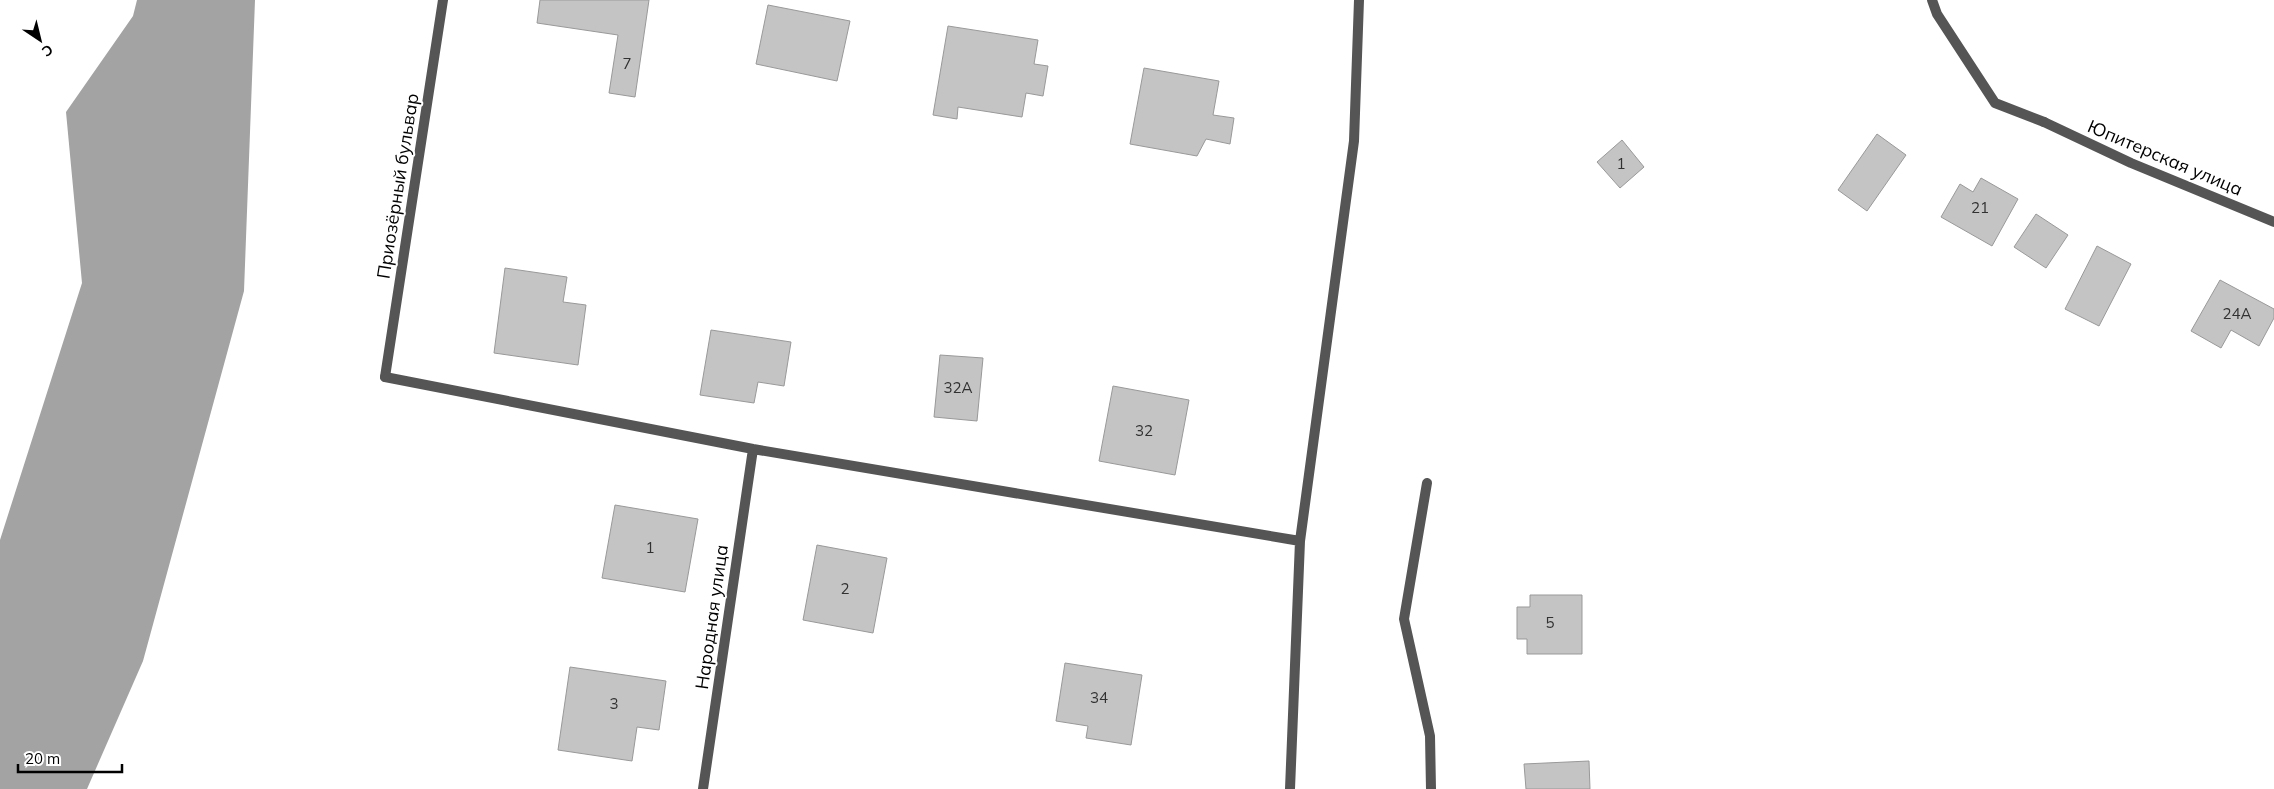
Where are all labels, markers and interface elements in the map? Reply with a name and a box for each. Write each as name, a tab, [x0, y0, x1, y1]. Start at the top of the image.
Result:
north arrow	[15, 15, 65, 65]
text: С	[38, 41, 57, 61]
house number: 7	[622, 54, 632, 73]
street label: Приозёрный бульвар	[371, 91, 424, 280]
street label: Юпитерская улица	[2084, 115, 2246, 201]
house number: 1	[1616, 154, 1626, 173]
house number: 21	[1971, 198, 1989, 217]
house number: 24А	[2222, 304, 2252, 323]
house number: 32А	[943, 378, 973, 397]
house number: 32	[1135, 421, 1153, 440]
house number: 1	[645, 538, 655, 557]
street label: Народная улица	[690, 543, 733, 691]
house number: 2	[840, 579, 850, 598]
house number: 5	[1545, 613, 1555, 632]
house number: 34	[1090, 688, 1108, 707]
house number: 3	[609, 694, 619, 713]
scale bar	[18, 742, 121, 774]
text: 20 m	[25, 749, 60, 768]

